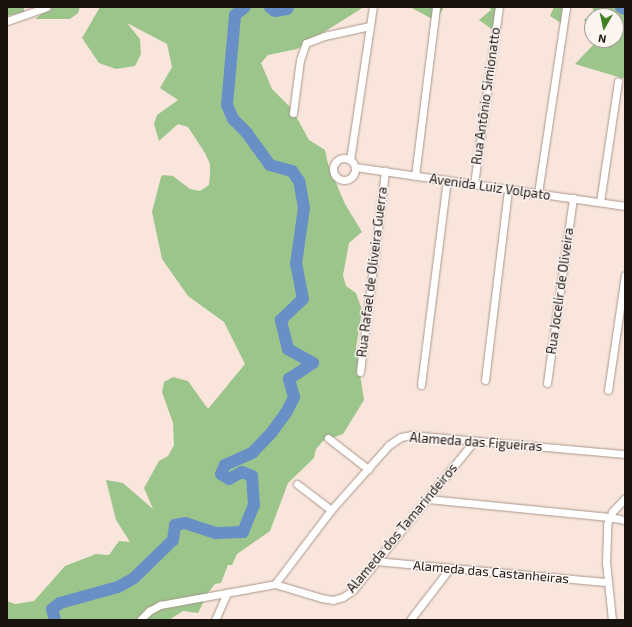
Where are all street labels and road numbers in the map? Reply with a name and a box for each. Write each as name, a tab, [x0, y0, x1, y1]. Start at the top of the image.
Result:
street label: Rua Antônio Simionatto	[469, 26, 503, 166]
street label: Avenida Luiz Volpato	[428, 171, 552, 203]
street label: Rua Rafael de Oliveira Guerra	[354, 186, 390, 358]
street label: Rua Jocelir de Oliveira	[543, 226, 577, 356]
street label: Alameda das Figueiras	[409, 430, 543, 454]
street label: Alameda dos Tamarindeiros	[343, 460, 461, 596]
street label: Alameda das Castanheiras	[412, 557, 570, 587]

